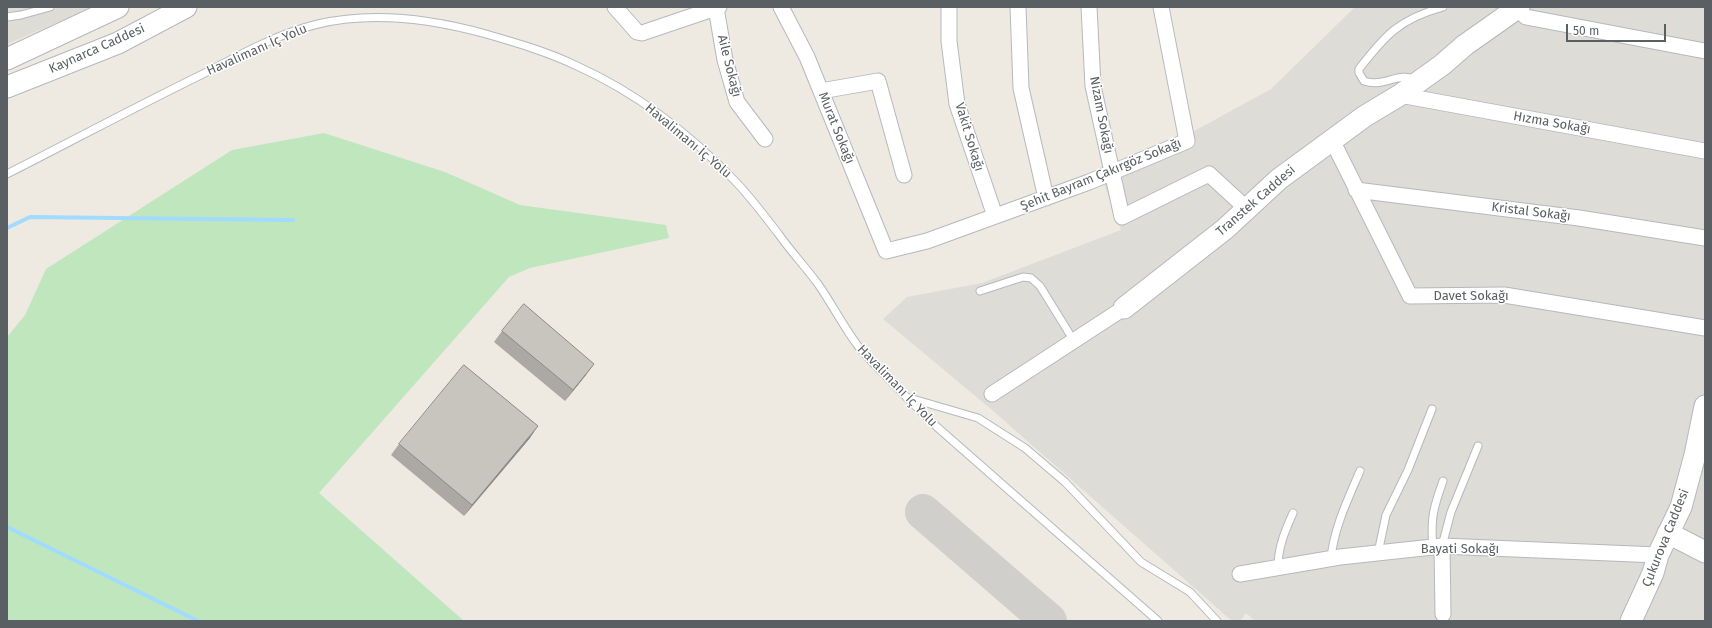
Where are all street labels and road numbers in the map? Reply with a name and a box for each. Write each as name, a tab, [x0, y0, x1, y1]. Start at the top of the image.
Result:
street label: Kaynarca Caddesi	[47, 21, 147, 77]
street label: Havalimanı İç Yolu	[204, 21, 310, 79]
street label: Aile Sokağı	[714, 33, 744, 99]
street label: Nizam Sokağı	[1086, 75, 1116, 155]
street label: Murat Sokağı	[815, 90, 857, 166]
street label: Havalimanı İç Yolu	[642, 100, 734, 182]
street label: Vakit Sokağı	[951, 101, 987, 173]
street label: Hızma Sokağı	[1512, 109, 1592, 137]
street label: Şehit Bayram Çakırgöz Sokağı	[1018, 136, 1184, 214]
street label: Transtek Caddesi	[1213, 162, 1299, 240]
street label: Kristal Sokağı	[1490, 199, 1572, 225]
street label: Davet Sokağı	[1433, 288, 1509, 304]
street label: Havalimanı İç Yolu	[854, 342, 940, 430]
street label: Çukurova Caddesi	[1639, 487, 1693, 589]
street label: Bayati Sokağı	[1421, 541, 1499, 557]

